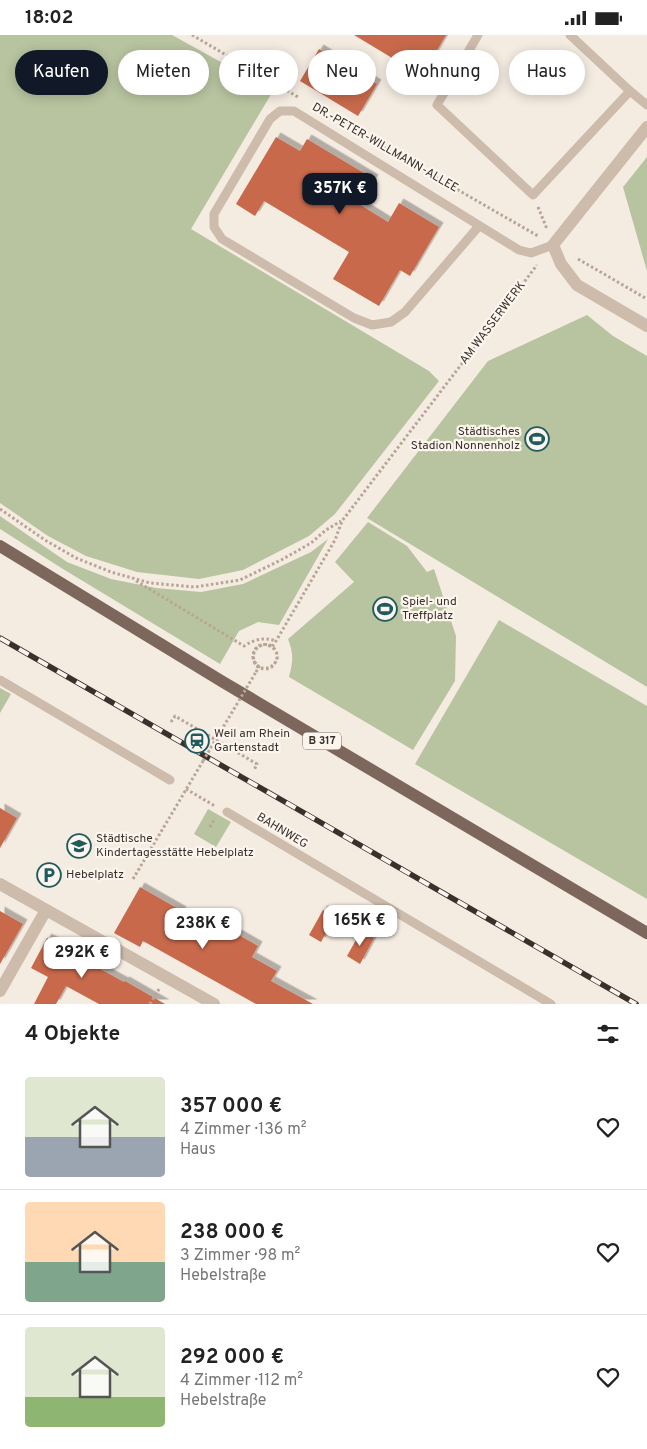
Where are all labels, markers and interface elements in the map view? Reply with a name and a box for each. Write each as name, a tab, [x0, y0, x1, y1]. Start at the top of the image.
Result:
text: 18:02	[25, 6, 73, 30]
chip: Kaufen	[15, 50, 108, 95]
chip: Mieten	[118, 50, 209, 95]
chip: Filter	[219, 50, 298, 95]
chip: Neu	[308, 50, 376, 95]
chip: Wohnung	[386, 50, 499, 95]
chip: Haus	[509, 50, 585, 95]
street label: DR.-PETER-WILLMANN-ALLEE	[309, 99, 461, 197]
pin: 357K €	[299, 173, 381, 215]
text: 357K €	[313, 179, 367, 199]
street label: AM WASSERWERK	[457, 278, 529, 368]
place label: Städtisches Stadion Nonnenholz	[411, 424, 520, 454]
sports icon: Städtisches Stadion Nonnenholz	[524, 426, 550, 452]
place label: Spiel- und Treffplatz	[402, 594, 457, 624]
sports icon: Spiel- und Treffplatz	[372, 596, 398, 622]
place label: Weil am Rhein Gartenstadt	[214, 726, 290, 756]
station icon: Weil am Rhein Gartenstadt	[184, 728, 210, 754]
road number: B 317	[303, 733, 341, 749]
street label: BAHNWEG	[253, 809, 311, 853]
place label: Städtische Kindertagesstätte Hebelplatz	[96, 831, 254, 861]
school or university icon: Städtische Kindertagesstätte Hebelplatz	[66, 833, 92, 859]
parking icon: Hebelplatz	[36, 862, 62, 888]
place label: Hebelplatz	[66, 867, 124, 883]
pin: 165K €	[319, 905, 401, 947]
pin: 238K €	[162, 907, 244, 950]
text: 165K €	[334, 911, 386, 931]
text: 238K €	[176, 914, 230, 934]
pin: 292K €	[41, 937, 123, 979]
text: 292K €	[55, 943, 109, 963]
icon: filters	[594, 1020, 622, 1048]
text: 4 Objekte	[25, 1021, 120, 1048]
text: 357 000 €	[180, 1093, 282, 1120]
icon: home	[65, 1097, 125, 1157]
icon: heart	[594, 1113, 622, 1141]
text: 4 Zimmer · 136 m²	[180, 1120, 306, 1140]
text: Haus	[180, 1140, 216, 1160]
text: 238 000 €	[180, 1219, 284, 1246]
icon: home	[65, 1222, 125, 1282]
icon: heart	[594, 1238, 622, 1266]
text: 3 Zimmer · 98 m²	[180, 1246, 300, 1266]
text: Hebelstraße	[180, 1266, 266, 1286]
text: 292 000 €	[180, 1344, 284, 1371]
icon: home	[65, 1347, 125, 1407]
icon: heart	[594, 1363, 622, 1391]
text: 4 Zimmer · 112 m²	[180, 1371, 303, 1391]
text: Hebelstraße	[180, 1391, 266, 1411]

